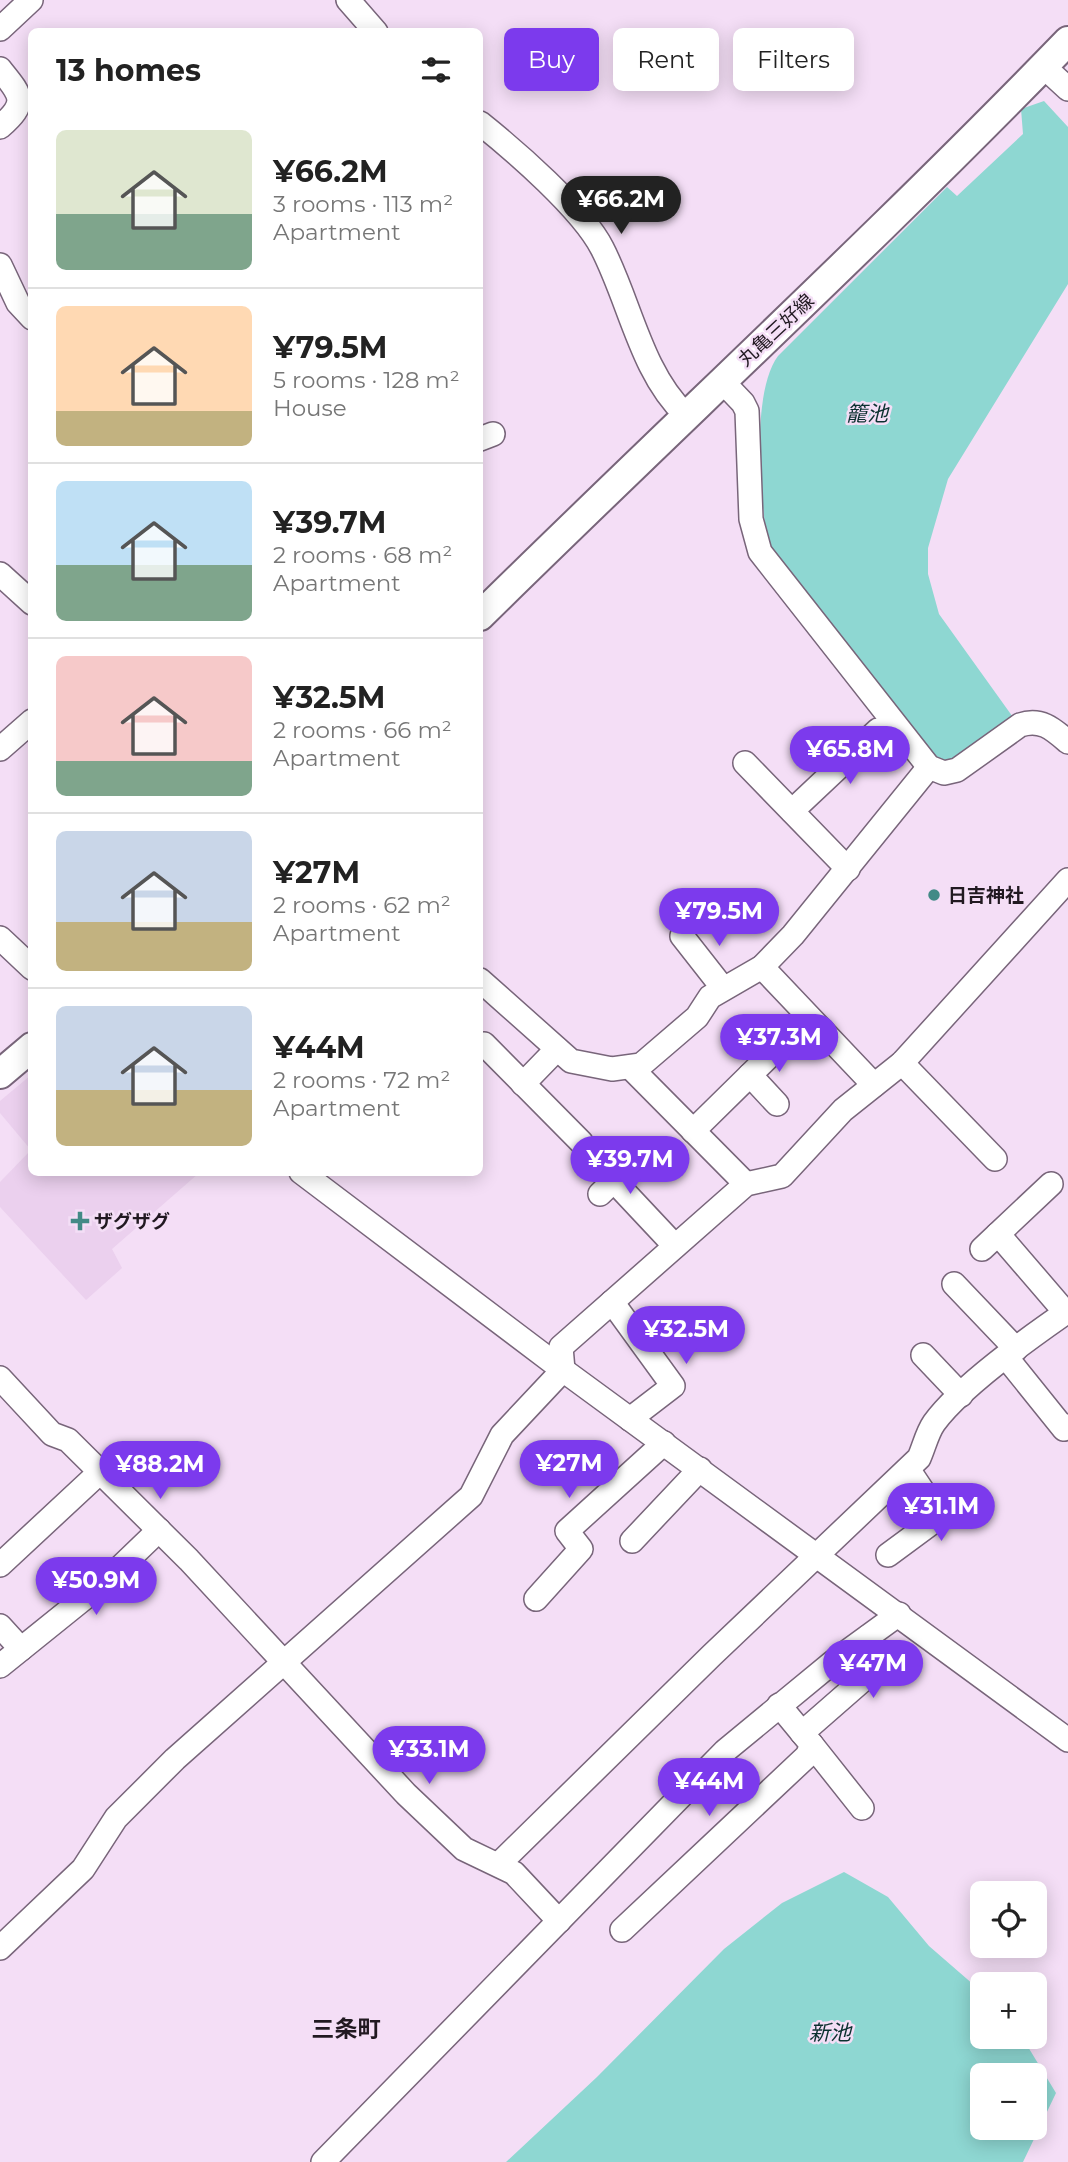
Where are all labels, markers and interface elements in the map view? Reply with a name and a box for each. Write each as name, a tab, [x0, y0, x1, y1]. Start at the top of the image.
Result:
chip: Buy	[504, 28, 599, 91]
chip: Rent	[613, 28, 719, 91]
chip: Filters	[733, 28, 854, 91]
icon: filters	[417, 51, 455, 89]
text: 13 homes	[56, 52, 201, 89]
text: ¥66.2M	[273, 153, 388, 190]
icon: home	[112, 158, 196, 242]
pin: ¥66.2M	[564, 176, 678, 236]
text: ¥66.2M	[577, 185, 665, 213]
text: 3 rooms · 113 m²	[273, 190, 453, 218]
text: Apartment	[273, 218, 401, 246]
street label: 丸亀三好線	[733, 289, 819, 371]
text: ¥79.5M	[273, 329, 387, 366]
icon: home	[112, 334, 196, 418]
text: 5 rooms · 128 m²	[273, 366, 460, 394]
text: House	[273, 394, 347, 422]
water label: 籠池	[846, 401, 890, 426]
text: ¥39.7M	[273, 504, 386, 541]
icon: home	[112, 509, 196, 593]
text: 2 rooms · 68 m²	[273, 541, 452, 569]
text: Apartment	[273, 569, 401, 597]
text: ¥32.5M	[273, 679, 385, 716]
icon: home	[112, 684, 196, 768]
text: 2 rooms · 66 m²	[273, 716, 452, 744]
pin: ¥65.8M	[793, 726, 907, 786]
text: ¥65.8M	[806, 735, 894, 763]
text: Apartment	[273, 744, 401, 772]
text: ¥27M	[273, 854, 360, 891]
icon: home	[112, 859, 196, 943]
place label: 日吉神社	[948, 884, 1024, 907]
marker: 日吉神社	[926, 887, 942, 903]
pin: ¥79.5M	[662, 888, 776, 948]
text: 2 rooms · 62 m²	[273, 891, 451, 919]
text: ¥79.5M	[675, 897, 763, 925]
text: Apartment	[273, 919, 401, 947]
pin: ¥37.3M	[722, 1014, 836, 1074]
text: ¥37.3M	[736, 1023, 822, 1051]
text: ¥44M	[273, 1029, 365, 1066]
icon: home	[112, 1034, 196, 1118]
text: 2 rooms · 72 m²	[273, 1066, 450, 1094]
text: Apartment	[273, 1094, 401, 1122]
pin: ¥39.7M	[573, 1136, 687, 1196]
text: ¥39.7M	[587, 1145, 674, 1173]
place label: ザグザグ	[94, 1210, 170, 1233]
marker: ザグザグ	[72, 1213, 88, 1229]
pin: ¥32.5M	[629, 1306, 743, 1366]
text: ¥32.5M	[643, 1315, 729, 1343]
pin: ¥27M	[528, 1440, 610, 1500]
pin: ¥88.2M	[103, 1442, 217, 1501]
text: ¥27M	[536, 1449, 602, 1477]
text: ¥88.2M	[115, 1450, 205, 1478]
pin: ¥31.1M	[884, 1484, 998, 1543]
text: ¥31.1M	[903, 1492, 979, 1520]
pin: ¥50.9M	[39, 1558, 153, 1617]
text: ¥50.9M	[52, 1566, 140, 1594]
pin: ¥47M	[832, 1640, 914, 1700]
text: ¥47M	[839, 1649, 907, 1677]
pin: ¥33.1M	[372, 1726, 486, 1786]
text: ¥33.1M	[389, 1735, 469, 1763]
pin: ¥44M	[668, 1758, 750, 1818]
text: ¥44M	[674, 1767, 744, 1795]
map controls	[970, 1881, 1047, 2140]
button: locate	[970, 1881, 1047, 1958]
button: +	[970, 1972, 1047, 2049]
district label: 三条町	[312, 2015, 381, 2043]
water label: 新池	[809, 2020, 853, 2045]
button: −	[970, 2063, 1047, 2140]

